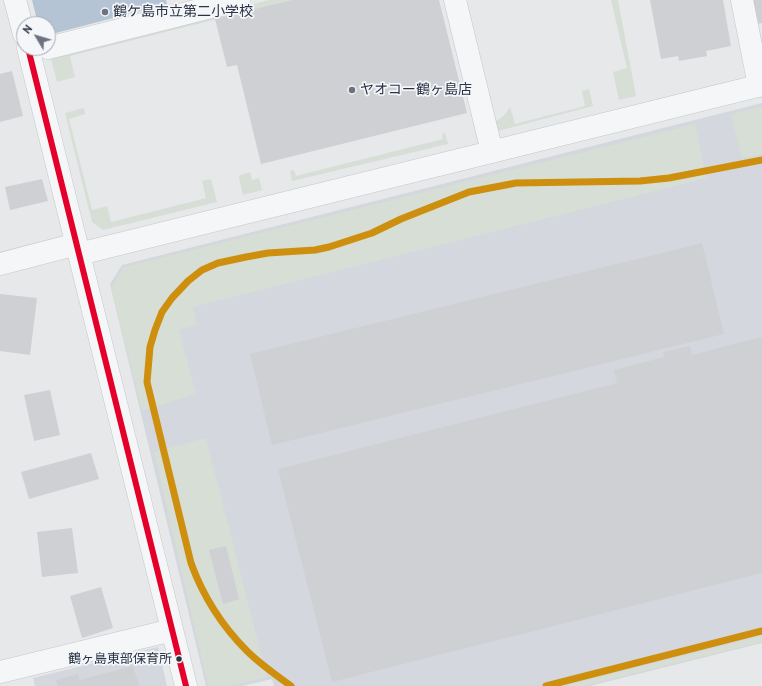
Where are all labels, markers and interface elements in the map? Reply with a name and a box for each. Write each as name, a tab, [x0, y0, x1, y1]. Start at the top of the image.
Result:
place label: 鶴ケ島市立第二小学校	[113, 4, 253, 20]
marker: 鶴ケ島市立第二小学校	[100, 7, 110, 17]
north arrow	[16, 16, 56, 56]
text: N	[20, 22, 35, 36]
place label: ヤオコー鶴ヶ島店	[360, 82, 472, 98]
marker: ヤオコー鶴ヶ島店	[347, 85, 357, 95]
place label: 鶴ヶ島東部保育所	[68, 651, 172, 667]
marker: 鶴ヶ島東部保育所	[174, 654, 184, 664]

